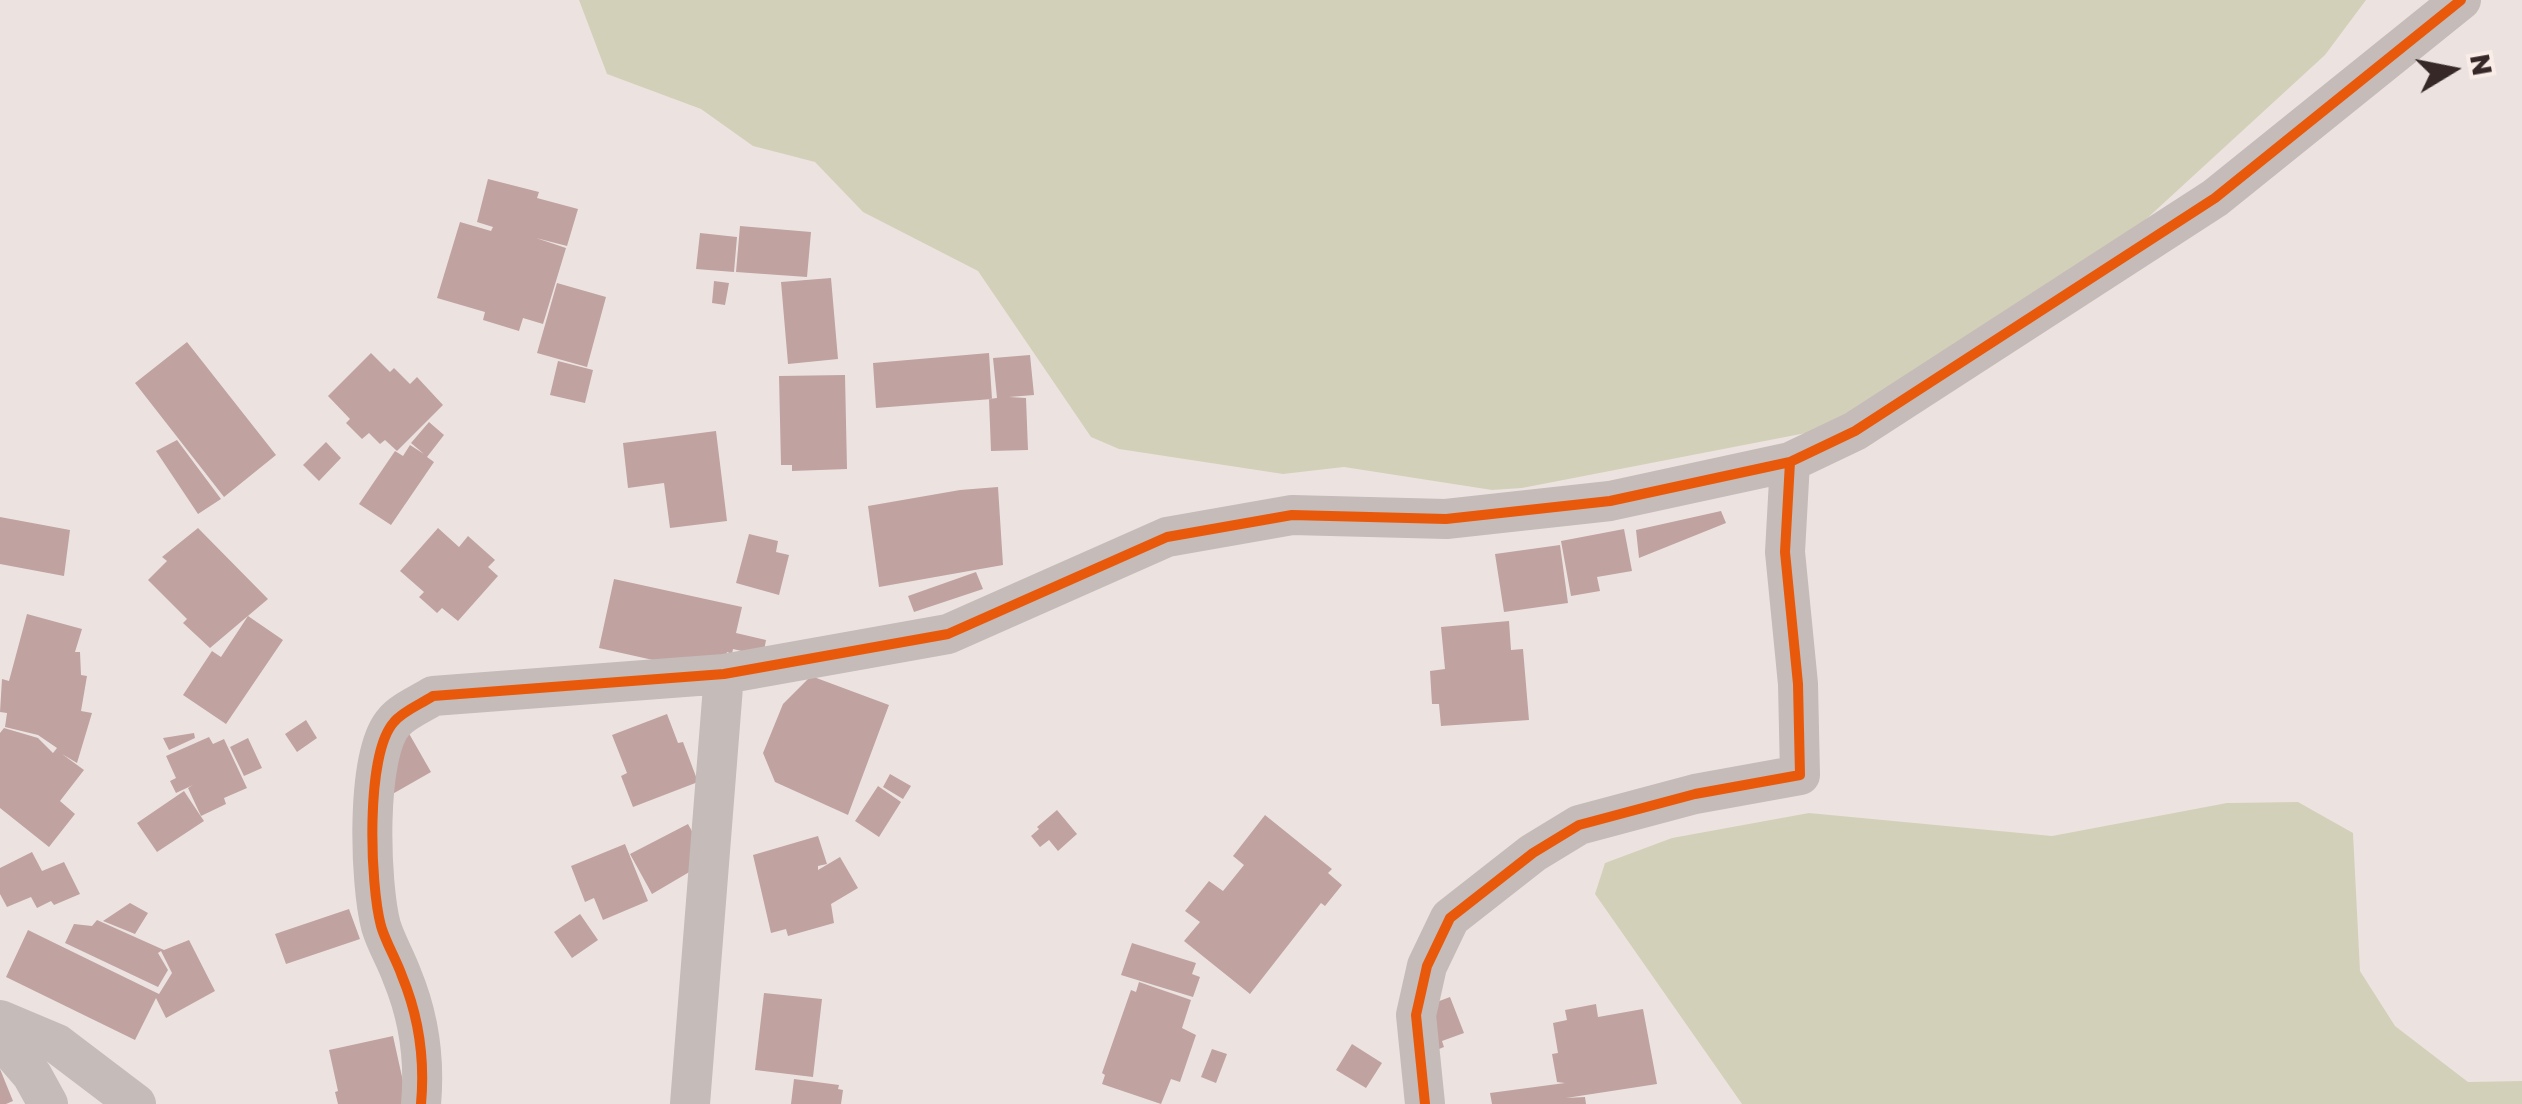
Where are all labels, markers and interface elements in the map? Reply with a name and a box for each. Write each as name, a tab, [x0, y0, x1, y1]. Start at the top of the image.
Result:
north arrow	[2402, 20, 2502, 120]
text: N	[2464, 51, 2500, 78]

